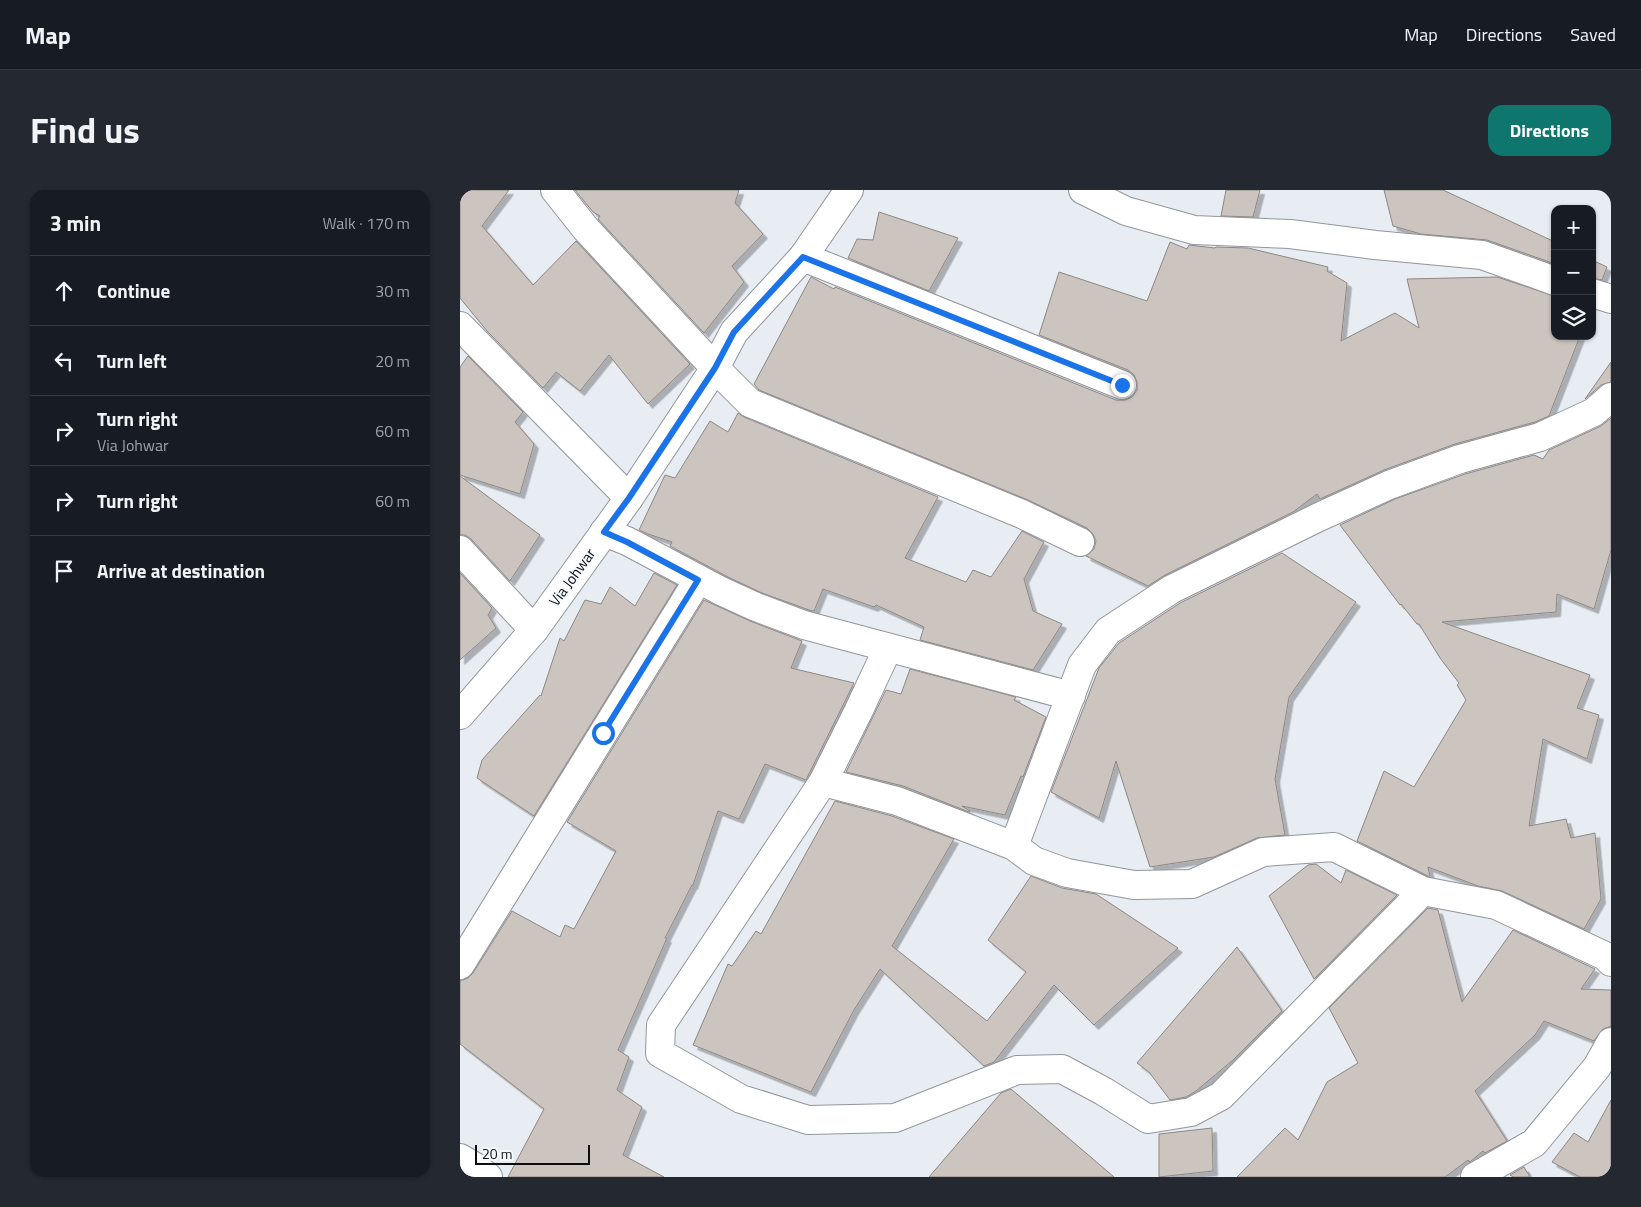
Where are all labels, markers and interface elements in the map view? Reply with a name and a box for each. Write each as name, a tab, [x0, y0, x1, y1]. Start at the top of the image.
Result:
text: Map	[25, 17, 71, 53]
text: Map	[1404, 21, 1438, 48]
text: Directions	[1466, 21, 1542, 48]
text: Saved	[1570, 21, 1616, 48]
text: Find us	[30, 103, 140, 157]
button: Directions	[1488, 105, 1611, 156]
map controls	[1551, 205, 1596, 340]
button: +	[1551, 205, 1596, 250]
text: 3 min	[50, 207, 101, 239]
text: Walk · 170 m	[322, 211, 410, 235]
button: −	[1551, 250, 1596, 295]
text: Continue	[97, 276, 170, 305]
icon: ahead	[50, 277, 78, 305]
text: 30 m	[375, 279, 410, 303]
button: layers	[1551, 295, 1596, 340]
text: Turn left	[97, 346, 167, 375]
icon: left	[50, 347, 78, 375]
text: 20 m	[375, 349, 410, 373]
route end	[1111, 374, 1134, 397]
text: Turn right	[97, 404, 178, 433]
icon: right	[50, 417, 78, 445]
text: 60 m	[375, 419, 410, 443]
text: Via Johwar	[97, 433, 169, 457]
text: Turn right	[97, 486, 178, 515]
icon: right	[50, 487, 78, 515]
text: 60 m	[375, 489, 410, 513]
street label: Via Johwar	[543, 543, 601, 611]
text: Arrive at destination	[97, 556, 265, 585]
icon: arrive	[50, 557, 78, 585]
route start	[592, 722, 615, 745]
scale bar	[475, 1142, 590, 1165]
text: 20 m	[482, 1143, 512, 1164]

